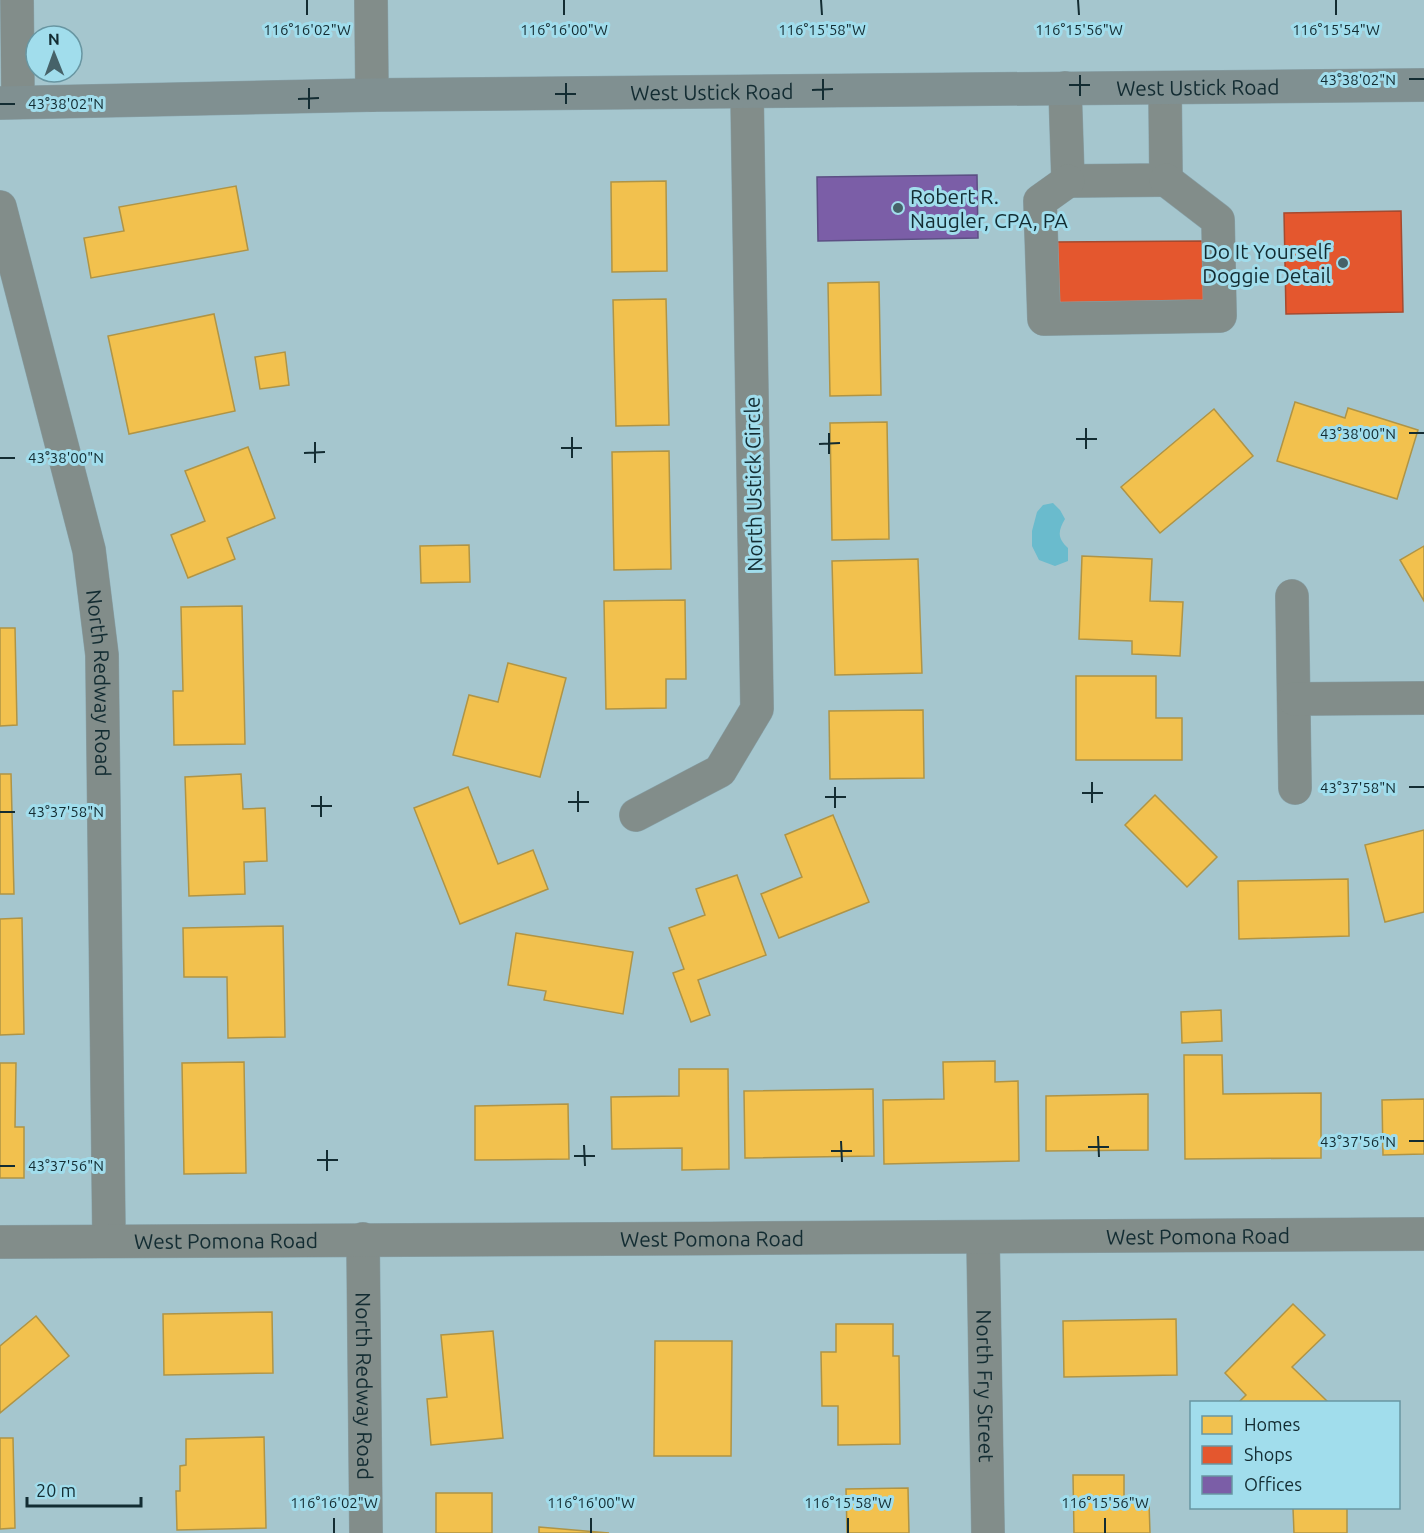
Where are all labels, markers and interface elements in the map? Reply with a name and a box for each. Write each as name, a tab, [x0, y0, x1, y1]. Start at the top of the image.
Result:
text: 116°16'02"W	[263, 21, 351, 38]
text: 116°16'00"W	[520, 21, 608, 38]
text: 116°15'58"W	[778, 21, 866, 38]
text: 116°15'56"W	[1035, 21, 1123, 38]
text: 116°15'54"W	[1292, 21, 1380, 38]
north arrow	[24, 24, 84, 84]
text: N	[48, 30, 60, 48]
text: 43°38'02"N	[1320, 71, 1396, 88]
street label: West Ustick Road	[1116, 74, 1280, 100]
street label: West Ustick Road	[630, 79, 794, 105]
text: 43°38'02"N	[28, 95, 104, 112]
place label: Robert R. Naugler, CPA, PA	[910, 184, 1068, 232]
marker: Robert R. Naugler, CPA, PA	[891, 201, 905, 215]
place label: Do It Yourself Doggie Detail	[1202, 239, 1332, 287]
marker: Do It Yourself Doggie Detail	[1336, 256, 1350, 270]
street label: North Ustick Circle	[739, 396, 767, 572]
text: 43°38'00"N	[1320, 425, 1396, 442]
text: 43°38'00"N	[28, 449, 104, 466]
street label: North Redway Road	[82, 588, 115, 777]
text: 43°37'58"N	[1320, 779, 1396, 796]
text: 43°37'58"N	[28, 803, 104, 820]
text: 43°37'56"N	[1320, 1133, 1396, 1150]
text: 43°37'56"N	[28, 1157, 104, 1174]
street label: West Pomona Road	[1106, 1223, 1290, 1249]
street label: West Pomona Road	[620, 1226, 804, 1251]
street label: West Pomona Road	[134, 1228, 318, 1253]
street label: North Redway Road	[352, 1292, 377, 1480]
street label: North Fry Street	[972, 1309, 999, 1463]
legend	[1190, 1401, 1400, 1509]
text: Homes	[1244, 1414, 1301, 1434]
text: Shops	[1244, 1444, 1293, 1464]
scale bar	[27, 1470, 141, 1508]
text: Offices	[1244, 1474, 1302, 1494]
text: 20 m	[36, 1480, 76, 1500]
text: 116°16'02"W	[290, 1494, 378, 1511]
text: 116°16'00"W	[547, 1494, 635, 1511]
text: 116°15'58"W	[804, 1494, 892, 1511]
text: 116°15'56"W	[1061, 1494, 1149, 1511]

